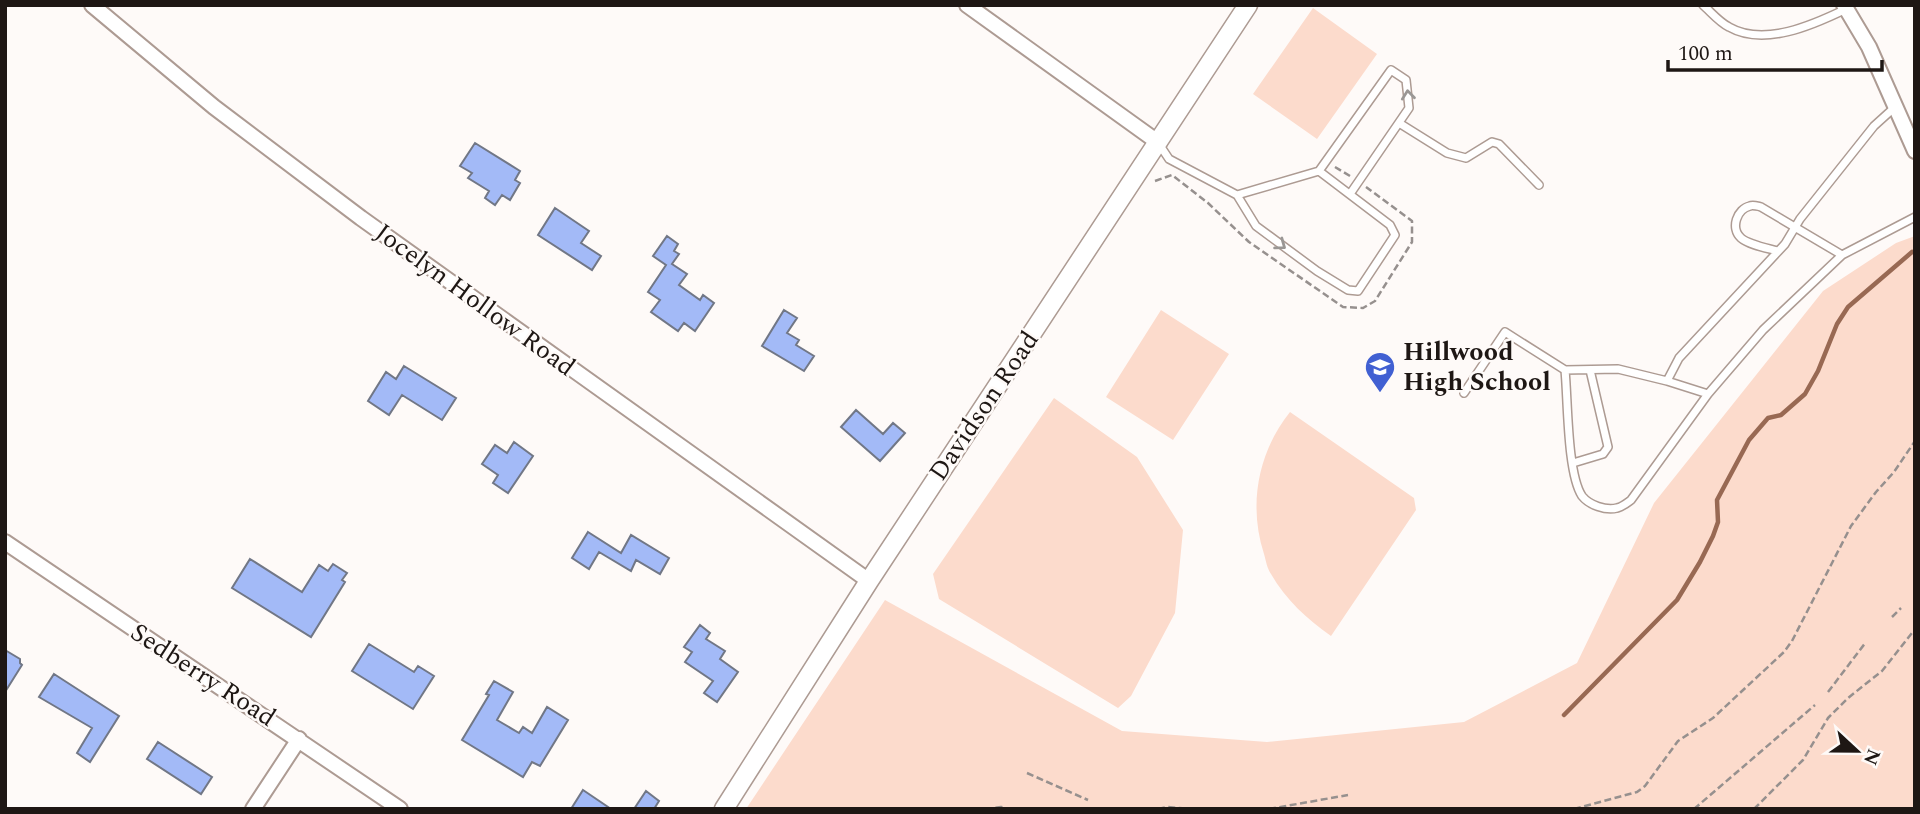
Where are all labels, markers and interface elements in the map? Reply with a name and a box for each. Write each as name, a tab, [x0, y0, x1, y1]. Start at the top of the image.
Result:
scale bar	[1668, 28, 1882, 72]
text: 100 m	[1678, 38, 1733, 70]
one-way arrow	[1401, 90, 1416, 101]
street label: Jocelyn Hollow Road	[366, 213, 584, 387]
one-way arrow	[1274, 237, 1286, 249]
street label: Davidson Road	[919, 323, 1049, 489]
place label: Hillwood High School	[1403, 332, 1551, 402]
school or university icon: Hillwood High School	[1363, 350, 1397, 394]
street label: Sedberry Road	[122, 613, 284, 737]
north arrow	[1822, 716, 1892, 786]
text: N	[1855, 744, 1888, 769]

